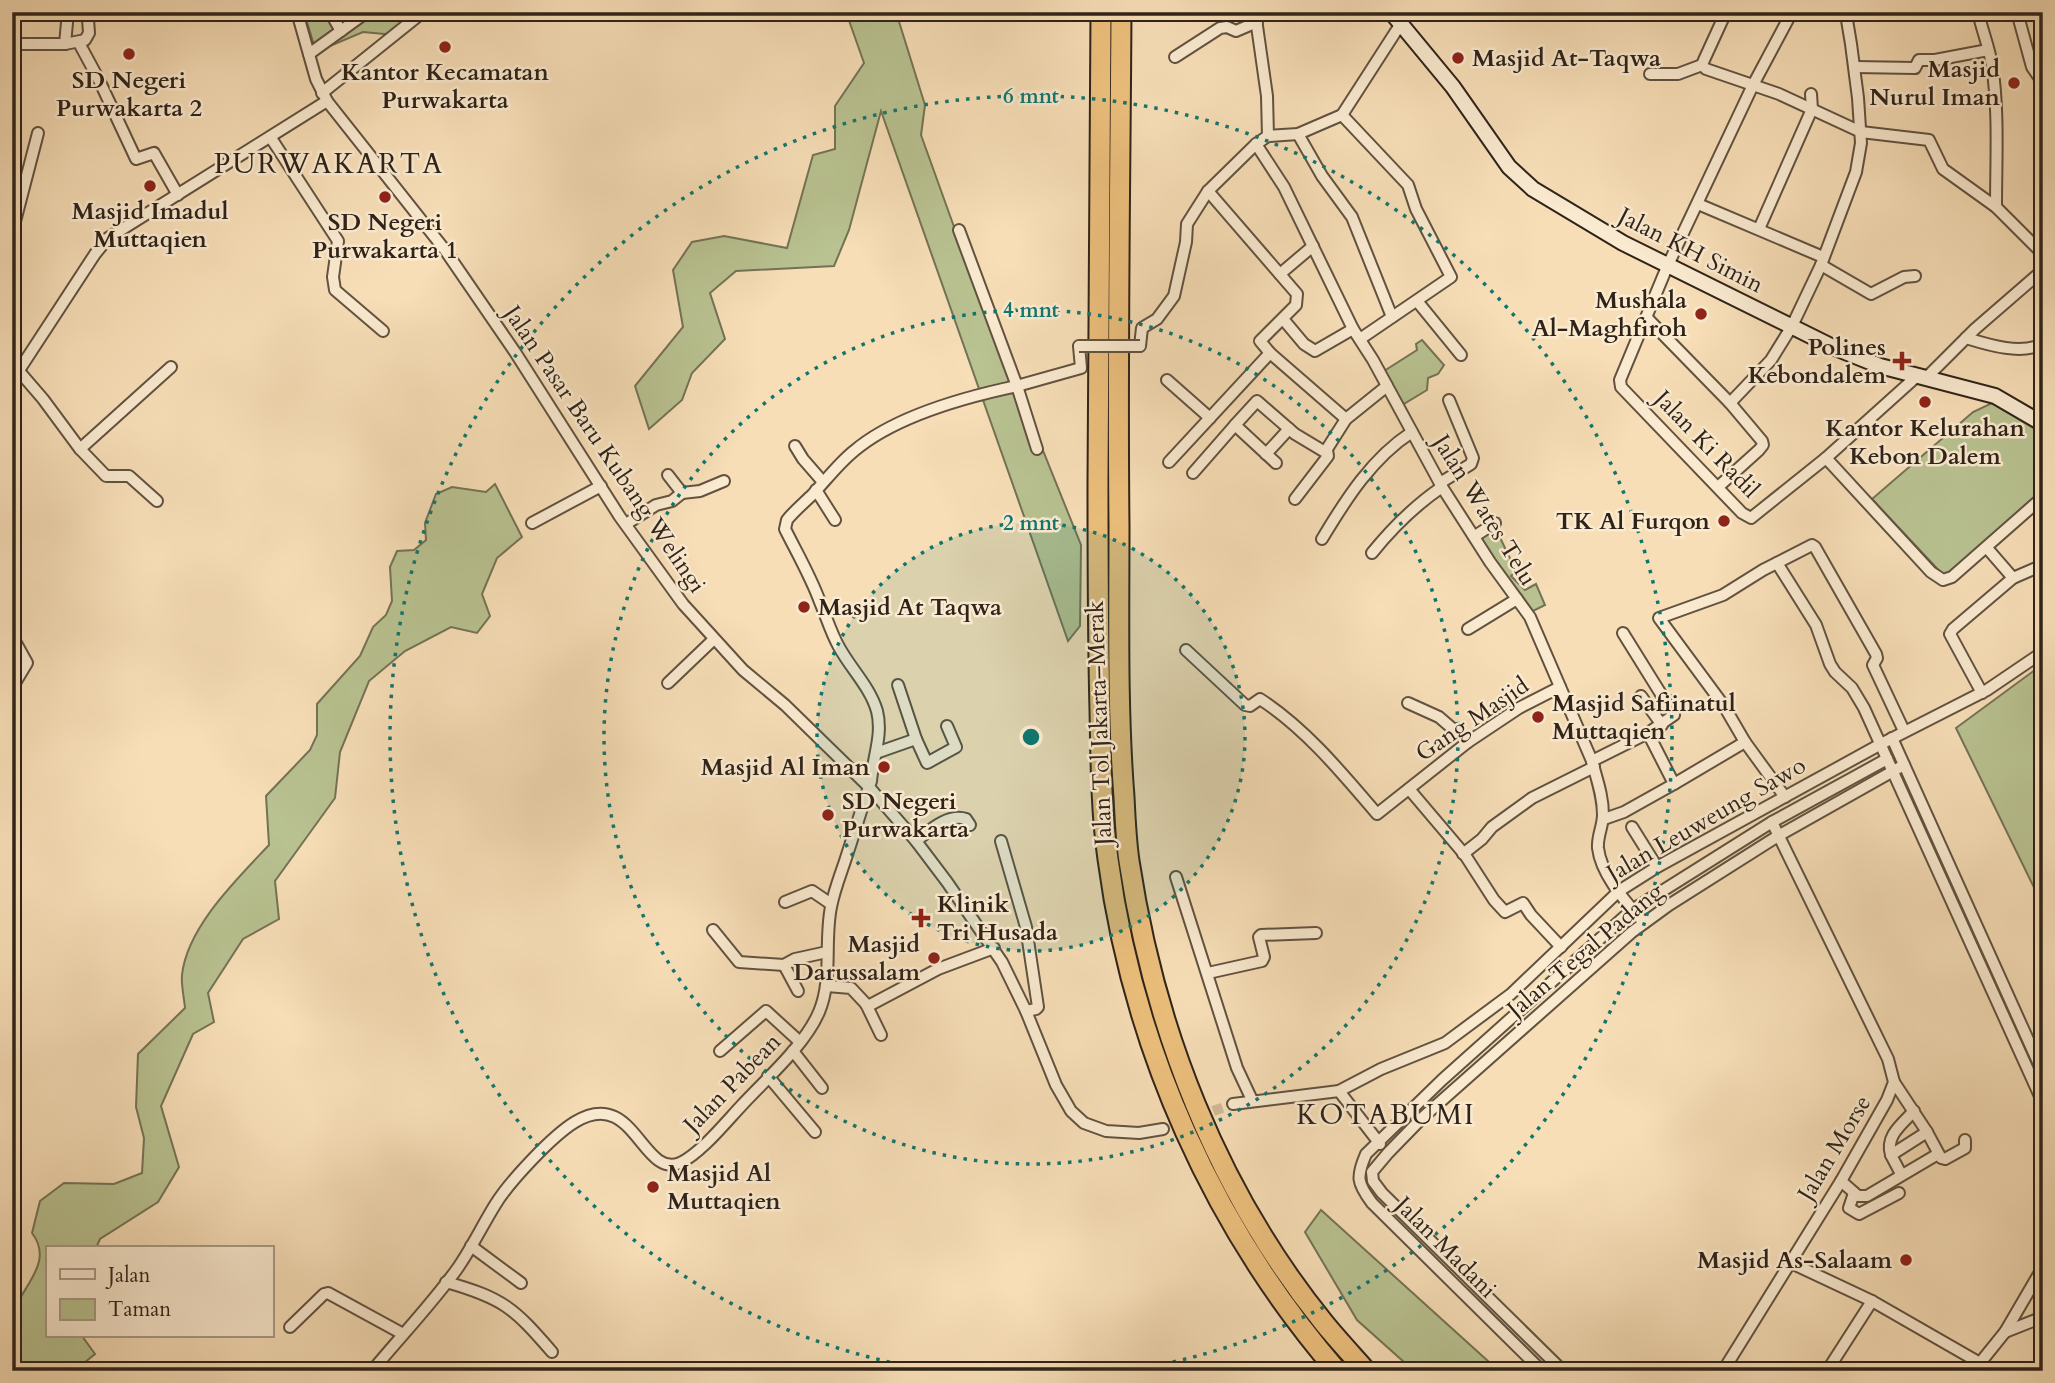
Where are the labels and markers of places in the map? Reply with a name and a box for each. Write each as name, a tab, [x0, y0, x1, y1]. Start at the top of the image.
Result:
marker: Kantor Kecamatan Purwakarta	[437, 39, 453, 55]
place label: Masjid At-Taqwa	[1472, 42, 1661, 75]
marker: SD Negeri Purwakarta 2	[121, 46, 137, 62]
marker: Masjid At-Taqwa	[1450, 50, 1466, 66]
place label: Masjid Nurul Iman	[1869, 53, 2001, 114]
place label: Kantor Kecamatan Purwakarta	[341, 56, 550, 117]
place label: SD Negeri Purwakarta 2	[56, 64, 202, 125]
marker: Masjid Nurul Iman	[2006, 75, 2022, 91]
marker: Masjid Imadul Muttaqien	[142, 178, 158, 194]
marker: SD Negeri Purwakarta 1	[377, 189, 393, 205]
place label: Masjid Imadul Muttaqien	[72, 195, 228, 256]
place label: SD Negeri Purwakarta 1	[312, 206, 458, 267]
place label: Mushala Al-Maghfiroh	[1532, 284, 1687, 345]
marker: Mushala Al-Maghfiroh	[1693, 306, 1709, 322]
place label: Polines Kebondalem	[1748, 331, 1887, 392]
marker: Polines Kebondalem	[1892, 351, 1912, 371]
marker: Kantor Kelurahan Kebon Dalem	[1917, 394, 1933, 410]
place label: Kantor Kelurahan Kebon Dalem	[1825, 412, 2025, 473]
place label: TK Al Furqon	[1556, 505, 1711, 538]
marker: TK Al Furqon	[1716, 513, 1732, 529]
place label: Masjid At Taqwa	[818, 591, 1002, 624]
marker: Masjid At Taqwa	[796, 599, 812, 615]
place label: Masjid Safiinatul Muttaqien	[1552, 687, 1736, 748]
marker: Masjid Safiinatul Muttaqien	[1530, 709, 1546, 725]
centre of rings	[1019, 725, 1043, 749]
place label: Masjid Al Iman	[701, 751, 871, 784]
marker: Masjid Al Iman	[876, 759, 892, 775]
place label: SD Negeri Purwakarta	[842, 785, 969, 846]
marker: SD Negeri Purwakarta	[820, 807, 836, 823]
place label: Klinik Tri Husada	[937, 888, 1058, 949]
marker: Klinik Tri Husada	[911, 908, 931, 928]
place label: Masjid Darussalam	[793, 928, 921, 989]
marker: Masjid Darussalam	[926, 950, 942, 966]
place label: Masjid Al Muttaqien	[667, 1157, 781, 1218]
marker: Masjid Al Muttaqien	[645, 1179, 661, 1195]
place label: Masjid As-Salaam	[1697, 1244, 1893, 1277]
marker: Masjid As-Salaam	[1898, 1252, 1914, 1268]

